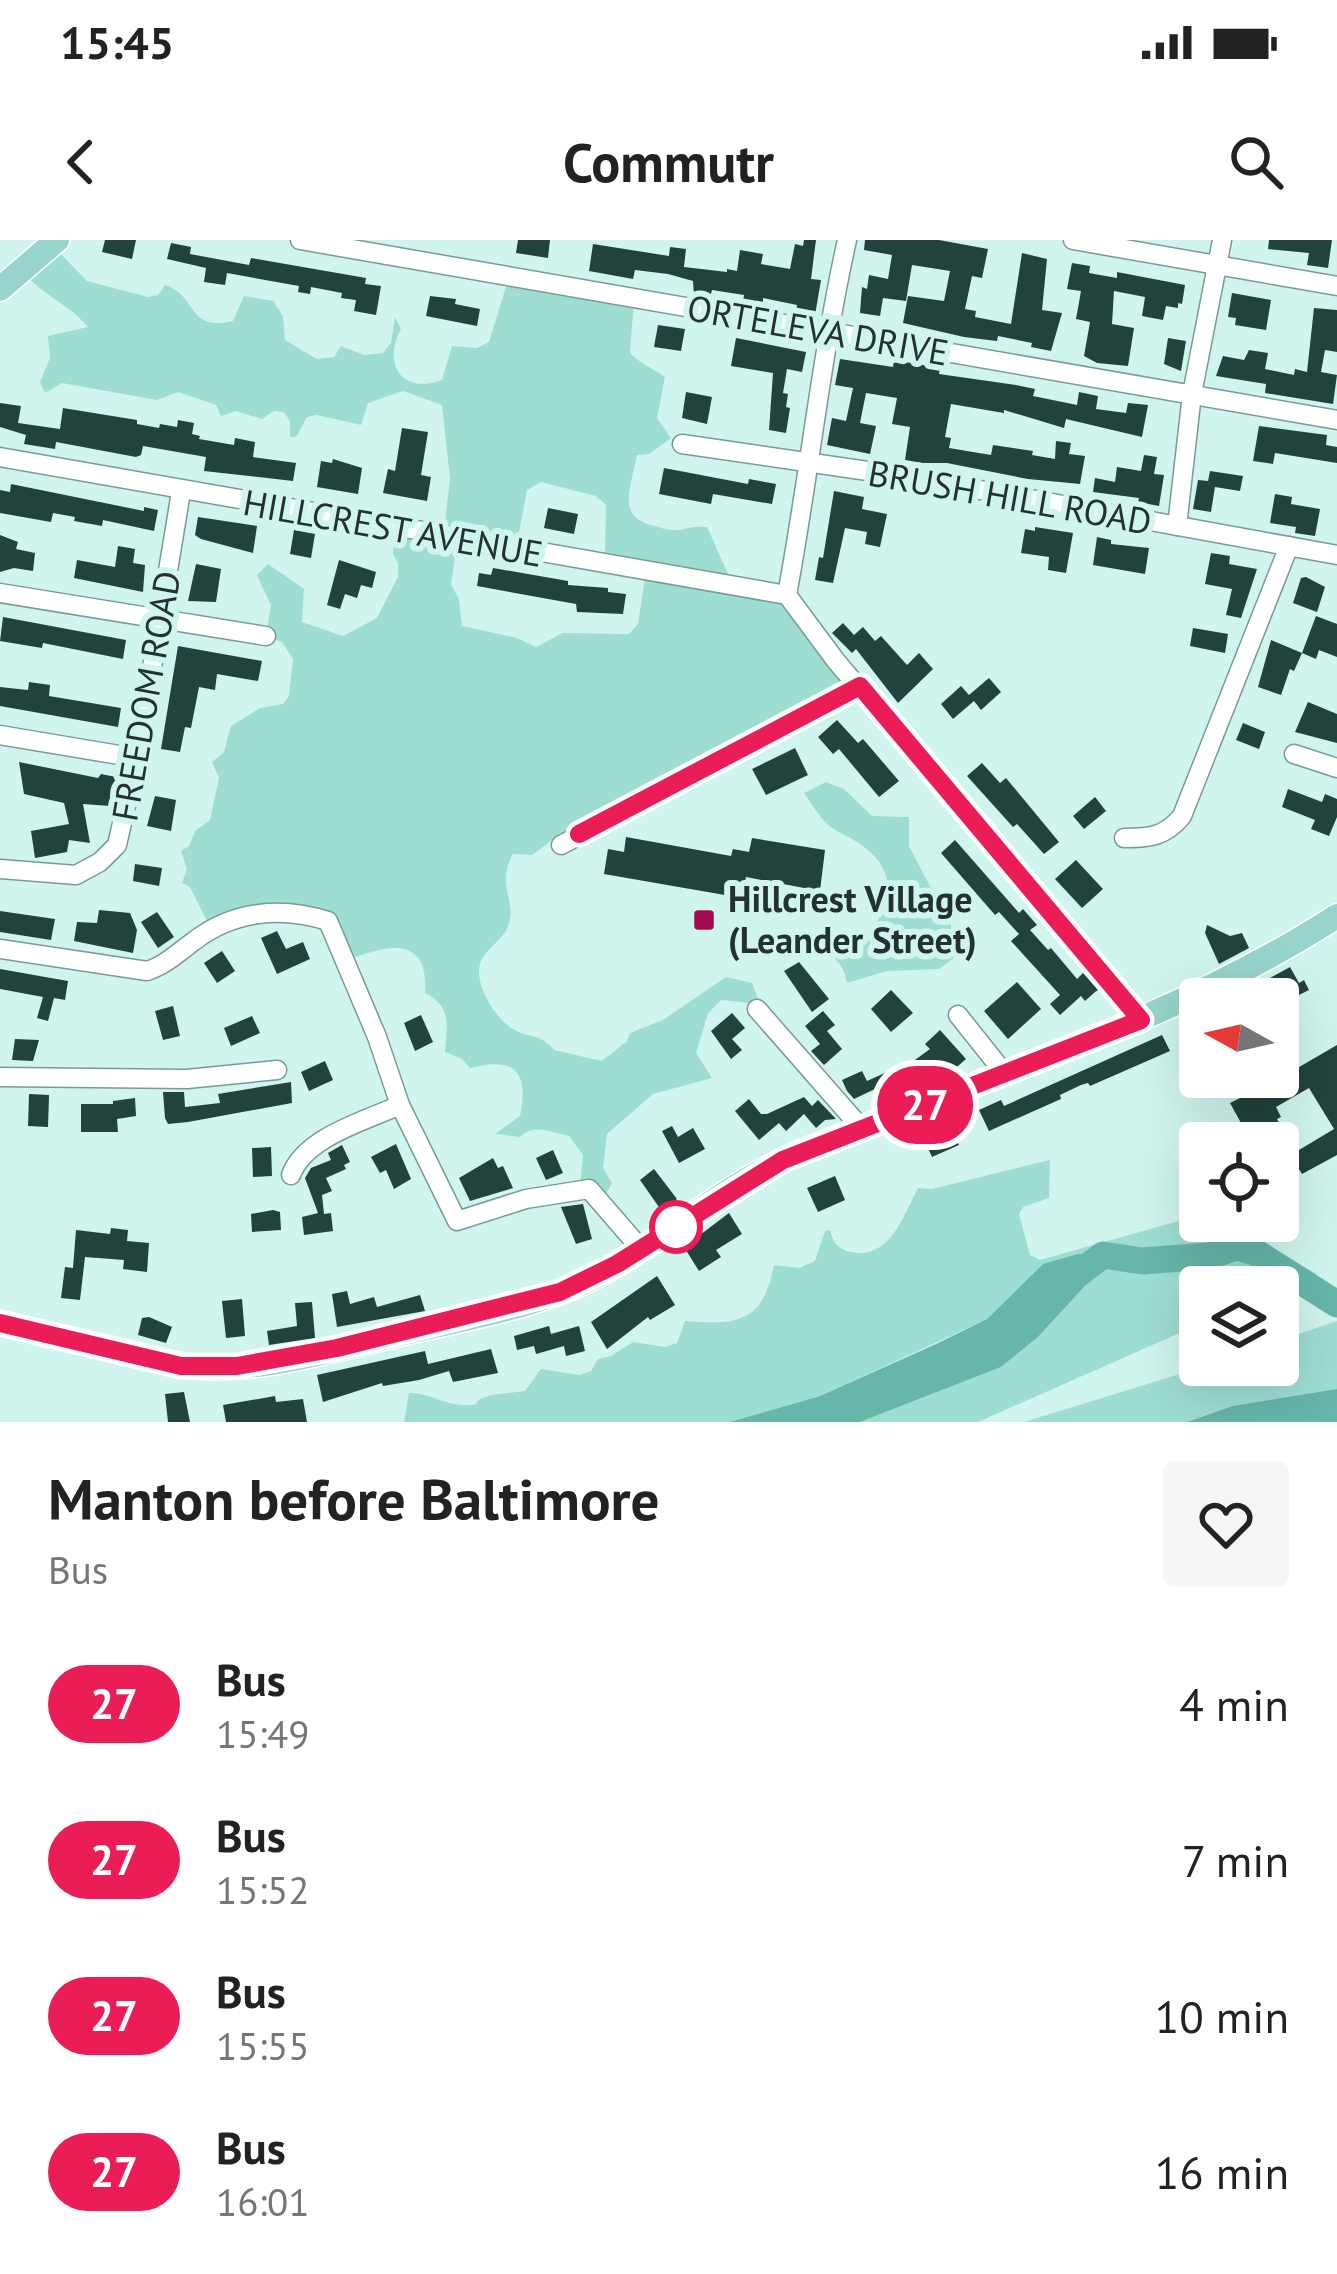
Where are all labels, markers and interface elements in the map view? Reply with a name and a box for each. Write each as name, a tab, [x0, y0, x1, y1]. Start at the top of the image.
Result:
text: 15:45	[60, 13, 174, 71]
text: Commutr	[563, 127, 774, 197]
icon: back	[48, 129, 114, 195]
icon: search	[1223, 129, 1289, 195]
street label: ORTELEVA DRIVE	[684, 283, 952, 376]
street label: BRUSH HILL ROAD	[865, 448, 1155, 545]
street label: HILLCREST AVENUE	[240, 478, 546, 577]
street label: FREEDOM ROAD	[100, 567, 191, 825]
place label: Hillcrest Village (Leander Street)	[728, 875, 977, 963]
marker: Hillcrest Village (Leander Street)	[691, 907, 717, 933]
north arrow	[1179, 978, 1299, 1098]
map controls	[1179, 978, 1299, 1386]
line badge: 27	[871, 1066, 979, 1144]
text: 27	[901, 1077, 949, 1132]
button: locate	[1179, 1122, 1299, 1242]
unlabelled marker	[651, 1202, 701, 1252]
button: layers	[1179, 1266, 1299, 1386]
button: heart	[1163, 1461, 1289, 1587]
text: Manton before Baltimore	[48, 1462, 660, 1536]
text: Bus	[48, 1544, 108, 1595]
text: Bus	[216, 1650, 286, 1708]
text: 4 min	[1179, 1675, 1289, 1733]
text: 27	[90, 1676, 138, 1731]
text: 15:49	[216, 1708, 310, 1759]
text: Bus	[216, 1806, 286, 1864]
text: 7 min	[1182, 1831, 1289, 1889]
text: 27	[90, 1832, 138, 1887]
text: 15:52	[216, 1864, 310, 1915]
text: Bus	[216, 1962, 286, 2020]
text: 10 min	[1155, 1987, 1289, 2045]
text: 27	[90, 1988, 138, 2043]
text: 15:55	[216, 2020, 310, 2071]
text: Bus	[216, 2118, 286, 2176]
text: 16 min	[1155, 2143, 1289, 2201]
text: 27	[90, 2144, 138, 2199]
text: 16:01	[216, 2176, 310, 2227]

